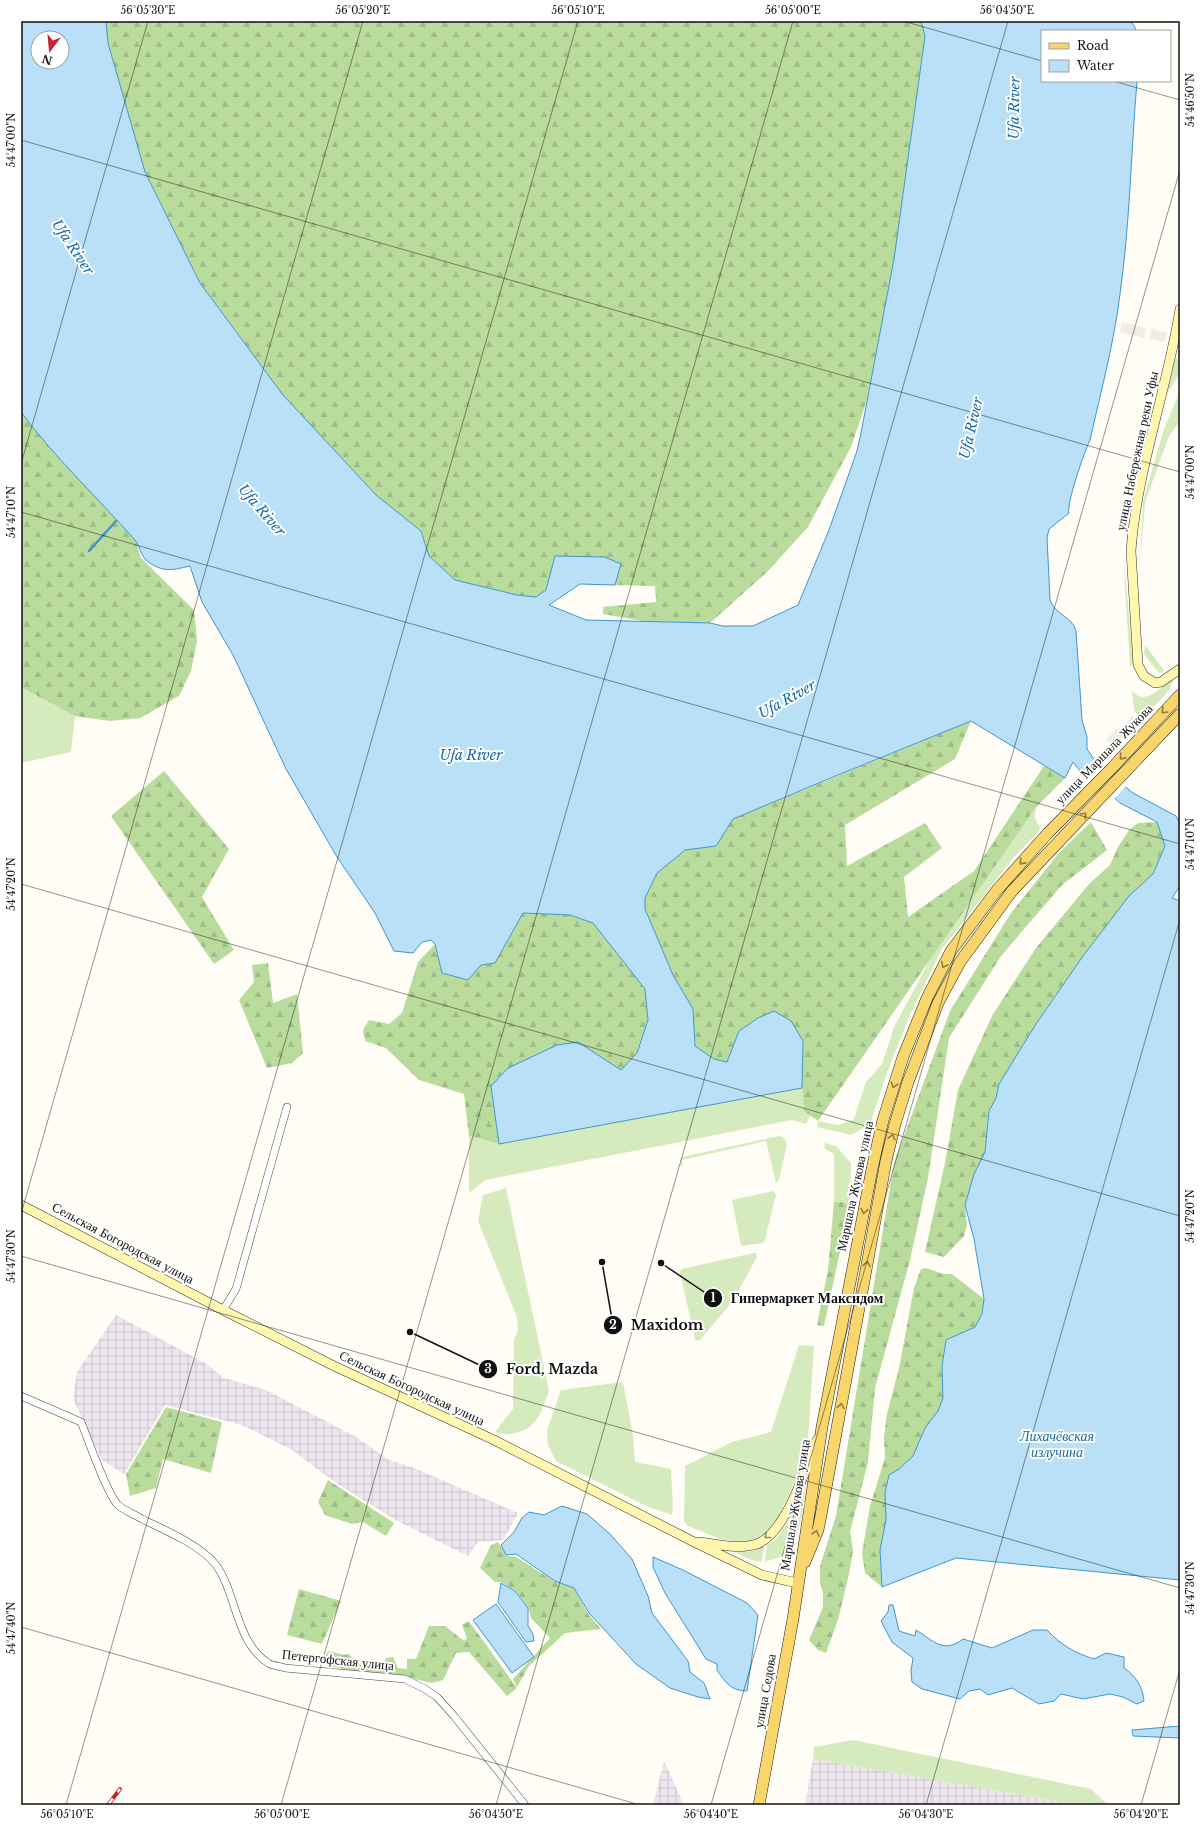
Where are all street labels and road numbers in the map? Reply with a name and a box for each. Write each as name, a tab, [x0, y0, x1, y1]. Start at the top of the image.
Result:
street label: улица Набережная реки Уфы	[1112, 369, 1162, 532]
street label: улица Маршала Жукова	[1052, 700, 1156, 808]
street label: Маршала Жукова улица	[833, 1119, 877, 1253]
street label: Сельская Богородская улица	[49, 1198, 197, 1288]
street label: Сельская Богородская улица	[337, 1347, 488, 1429]
street label: Маршала Жукова улица	[776, 1438, 814, 1572]
street label: Петергофская улица	[281, 1646, 395, 1674]
street label: улица Седова	[750, 1652, 780, 1729]

